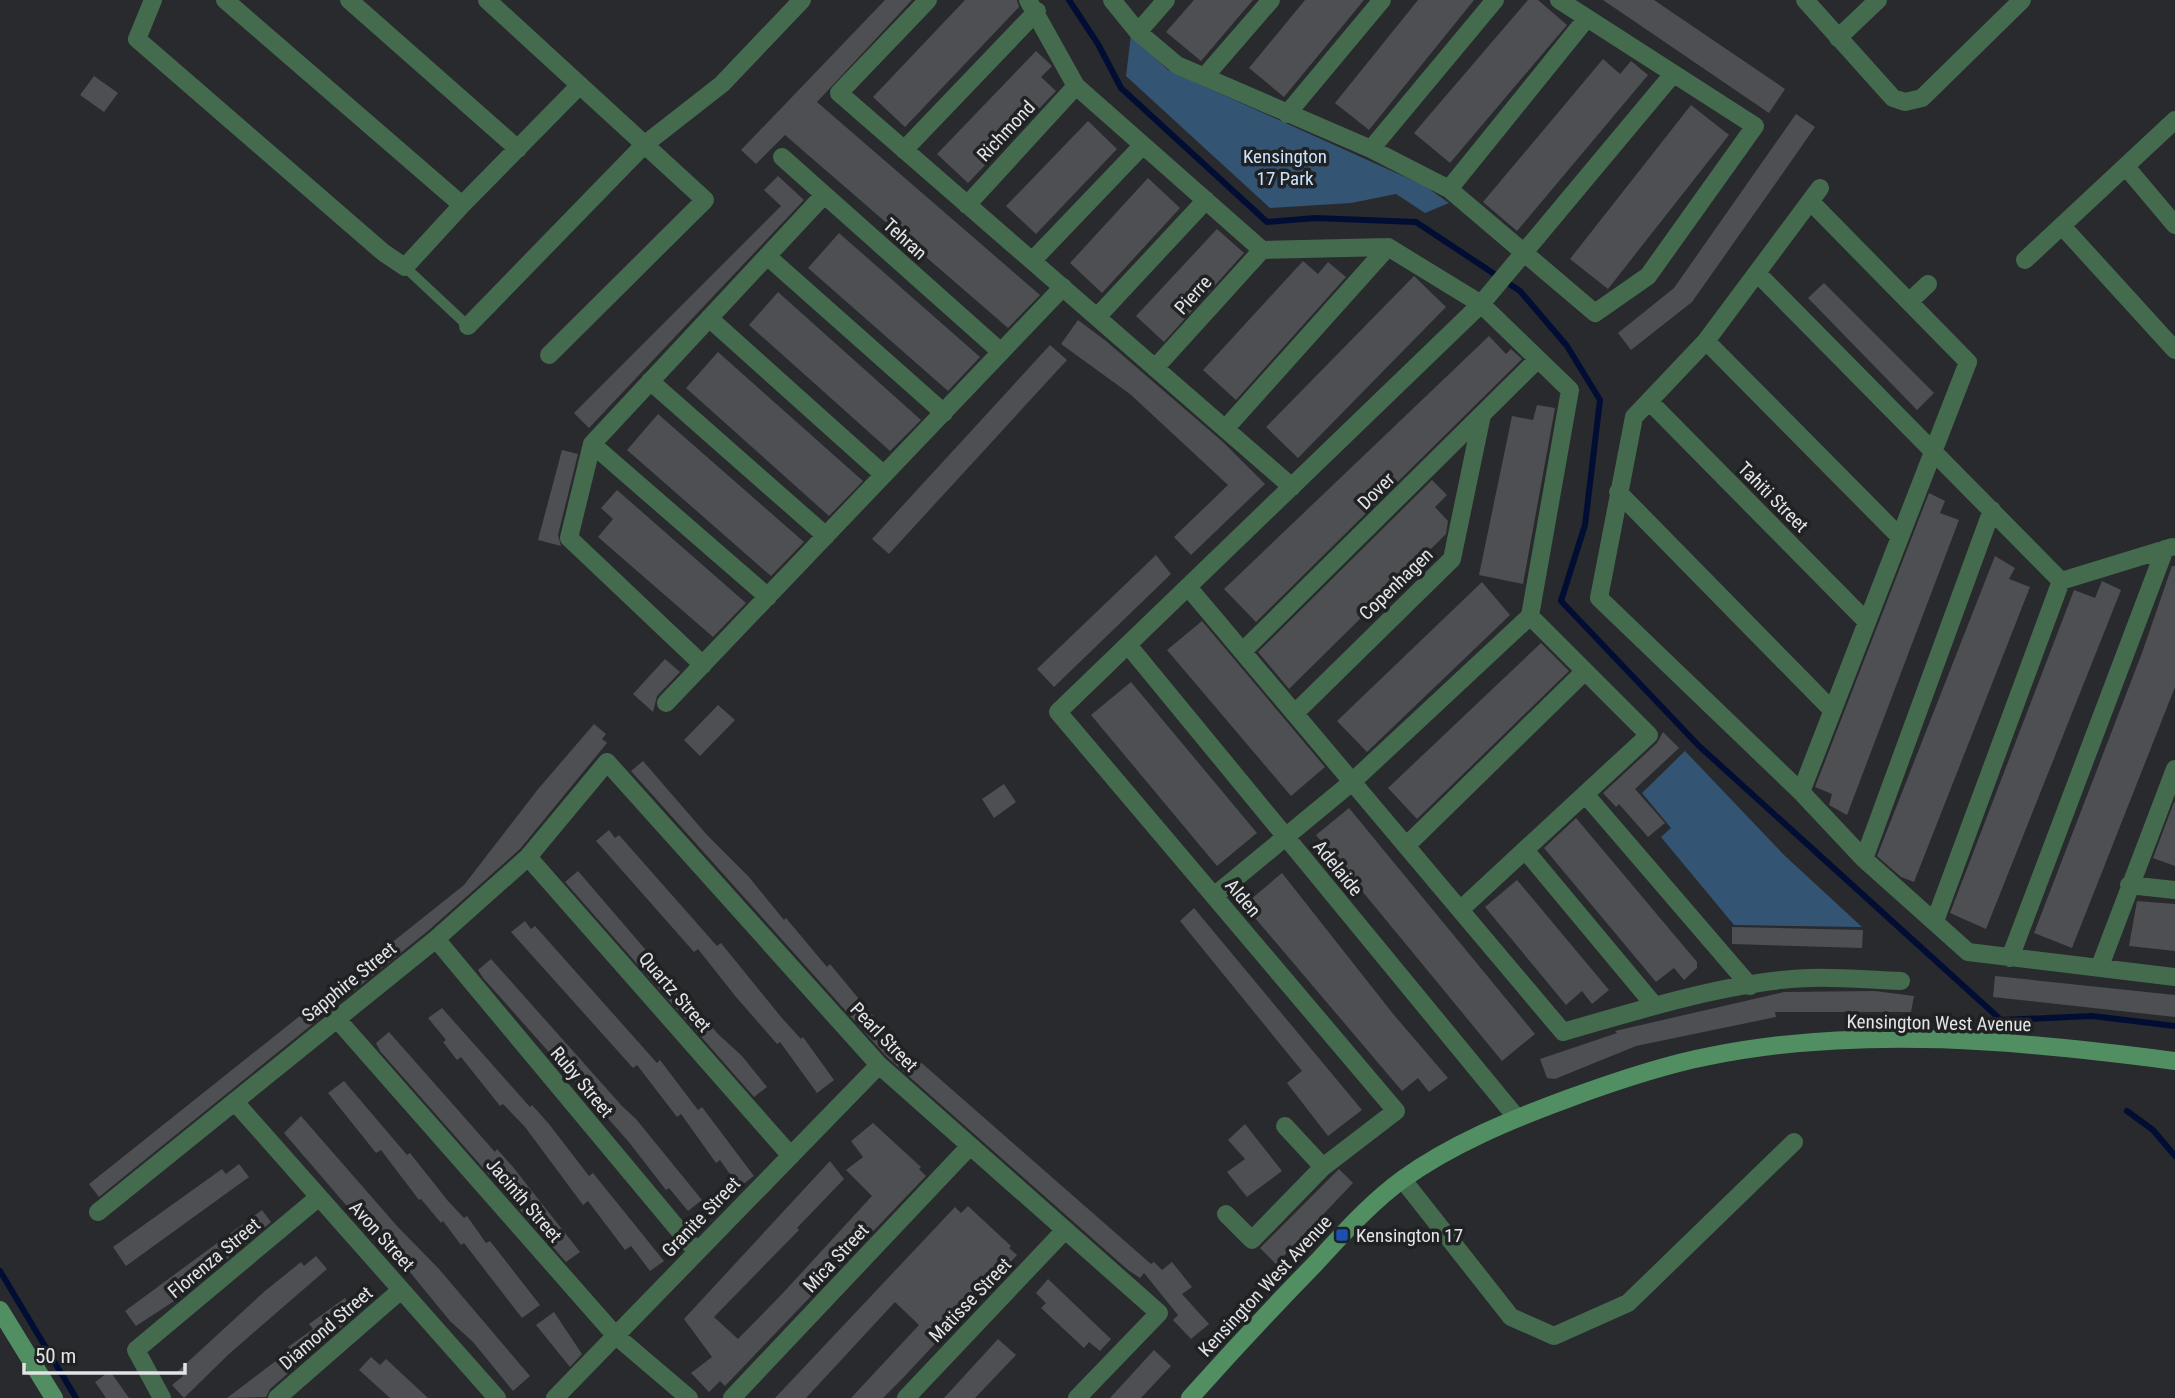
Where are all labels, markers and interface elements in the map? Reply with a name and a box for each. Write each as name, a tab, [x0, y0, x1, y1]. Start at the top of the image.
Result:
street label: Richmond	[972, 96, 1040, 166]
park label: Kensington 17 Park	[1243, 145, 1327, 190]
street label: Tehran	[878, 213, 932, 265]
street label: Pierre	[1170, 271, 1216, 319]
street label: Tahiti Street	[1733, 457, 1813, 537]
street label: Dover	[1353, 468, 1399, 514]
street label: Copenhagen	[1354, 543, 1438, 625]
street label: Adelaide	[1308, 835, 1368, 901]
street label: Alden	[1220, 874, 1266, 922]
street label: Sapphire Street	[297, 937, 401, 1027]
street label: Quartz Street	[634, 947, 716, 1037]
street label: Pearl Street	[845, 998, 923, 1076]
street label: Kensington West Avenue	[1846, 1010, 2032, 1036]
street label: Ruby Street	[546, 1042, 618, 1122]
street label: Jacinth Street	[481, 1153, 567, 1247]
street label: Granite Street	[657, 1172, 745, 1262]
street label: Avon Street	[345, 1196, 419, 1276]
street label: Kensington West Avenue	[1194, 1211, 1336, 1361]
street label: Florenza Street	[163, 1213, 265, 1303]
street label: Mica Street	[798, 1219, 874, 1297]
place label: Kensington 17	[1356, 1224, 1463, 1247]
marker: Kensington 17	[1334, 1227, 1350, 1243]
street label: Matisse Street	[924, 1253, 1016, 1347]
street label: Diamond Street	[275, 1281, 377, 1375]
scale bar	[24, 1332, 186, 1376]
text: 50 m	[35, 1344, 76, 1368]

